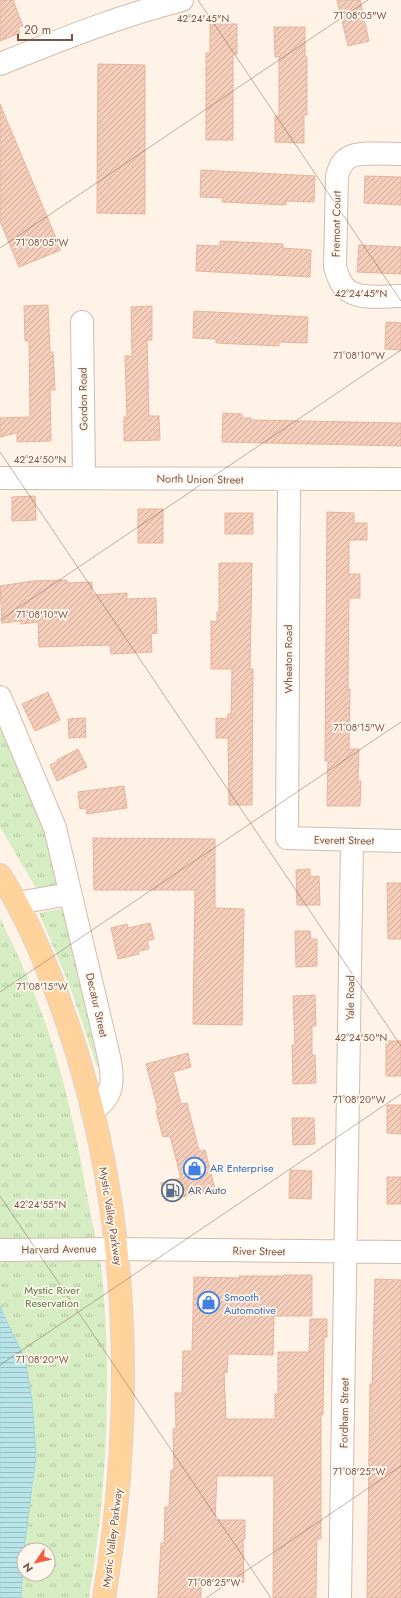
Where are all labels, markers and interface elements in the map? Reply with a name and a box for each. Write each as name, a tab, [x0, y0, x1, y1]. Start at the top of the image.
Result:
text: 71°08'05"W	[333, 8, 387, 23]
text: 42°24'45"N	[177, 11, 229, 26]
scale bar	[18, 16, 72, 42]
text: 20 m	[24, 21, 51, 39]
street label: Fremont Court	[327, 190, 345, 257]
text: 71°08'05"W	[15, 235, 69, 250]
text: 42°24'45"N	[335, 286, 387, 301]
text: 71°08'10"W	[333, 348, 385, 363]
street label: Gordon Road	[74, 367, 92, 431]
text: 42°24'50"N	[14, 452, 66, 467]
street label: North Union Street	[156, 470, 244, 488]
text: 71°08'10"W	[16, 607, 68, 622]
street label: Wheaton Road	[280, 624, 296, 694]
text: 71°08'15"W	[333, 720, 385, 735]
street label: Everett Street	[314, 831, 375, 849]
street label: Decatur Street	[82, 971, 112, 1039]
street label: Yale Road	[342, 975, 358, 1021]
text: 71°08'15"W	[16, 979, 68, 994]
text: 42°24'50"N	[335, 1030, 387, 1045]
text: 71°08'20"W	[332, 1092, 386, 1107]
shop icon: AR Enterprise	[181, 1155, 207, 1181]
place label: AR Enterprise	[210, 1160, 274, 1176]
street label: Mystic Valley Parkway	[95, 1166, 127, 1267]
fuel station icon: AR Auto	[160, 1177, 186, 1203]
place label: AR Auto	[188, 1182, 226, 1198]
text: 42°24'55"N	[14, 1197, 66, 1212]
street label: Harvard Avenue	[21, 1240, 97, 1258]
street label: River Street	[233, 1243, 286, 1259]
park label: Mystic River Reservation	[24, 1282, 80, 1311]
place label: Smooth Automotive	[224, 1289, 276, 1318]
shop icon: Smooth Automotive	[196, 1290, 222, 1316]
text: 71°08'20"W	[15, 1352, 69, 1367]
street label: Fordham Street	[335, 1377, 353, 1448]
text: 71°08'25"W	[333, 1464, 385, 1479]
street label: Mystic Valley Parkway	[98, 1487, 126, 1588]
north arrow	[16, 1542, 56, 1582]
text: N	[19, 1559, 37, 1576]
text: 71°08'25"W	[188, 1575, 240, 1590]

